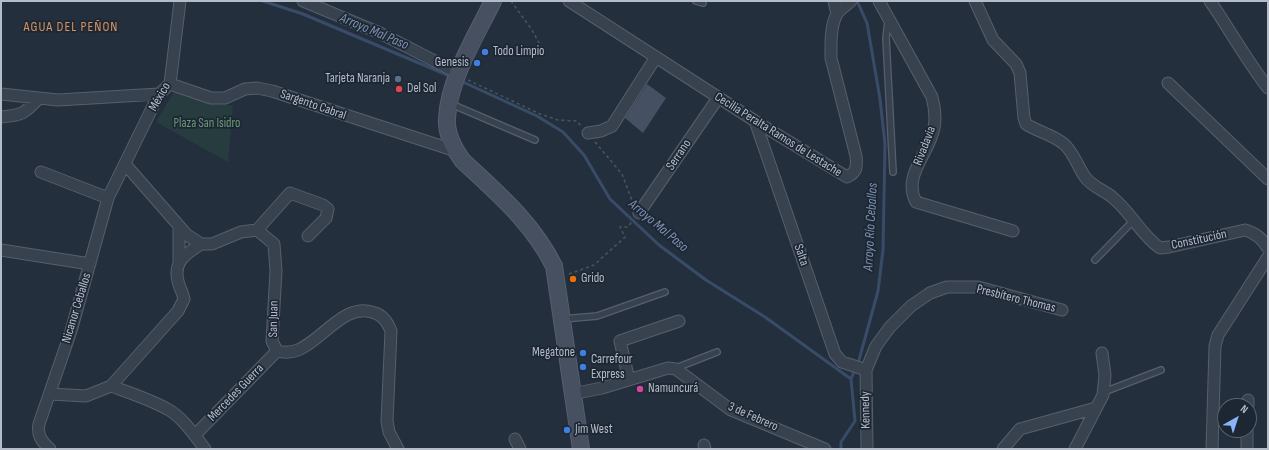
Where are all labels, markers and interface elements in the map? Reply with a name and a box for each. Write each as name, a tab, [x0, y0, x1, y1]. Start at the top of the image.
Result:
water label: Arroyo Mal Paso	[337, 10, 411, 54]
district label: AGUA DEL PEÑON	[24, 19, 118, 35]
place label: Todo Limpio	[493, 44, 544, 60]
marker: Todo Limpio	[480, 47, 490, 57]
place label: Genesis	[435, 55, 469, 71]
marker: Genesis	[472, 58, 482, 68]
place label: Tarjeta Naranja	[325, 71, 390, 87]
marker: Tarjeta Naranja	[393, 74, 403, 84]
street label: México	[146, 80, 174, 114]
place label: Del Sol	[407, 81, 436, 97]
marker: Del Sol	[394, 84, 404, 94]
street label: Sargento Cabral	[278, 86, 348, 124]
street label: Cecilia Peralta Ramos de Lestache	[711, 89, 845, 181]
park label: Plaza San Isidro	[174, 116, 240, 132]
street label: Rivadavia	[910, 124, 940, 168]
street label: Serrano	[663, 137, 695, 173]
water label: Arroyo Río Ceballos	[860, 183, 882, 271]
water label: Arroyo Mal Paso	[625, 196, 691, 256]
street label: Constitución	[1170, 227, 1228, 253]
street label: Salta	[790, 242, 812, 268]
street label: Nicanor Ceballos	[59, 271, 95, 345]
place label: Grido	[581, 271, 604, 287]
marker: Grido	[568, 274, 578, 284]
street label: Presbítero Thomas	[975, 282, 1057, 316]
street label: San Juan	[266, 300, 282, 338]
place label: Megatone	[532, 345, 575, 361]
marker: Megatone	[578, 348, 588, 358]
place label: Carrefour Express	[591, 352, 633, 383]
street label: Mercedes Guerra	[205, 361, 267, 425]
marker: Carrefour Express	[578, 362, 588, 372]
place label: Namuncurá	[648, 381, 698, 397]
marker: Namuncurá	[635, 384, 645, 394]
street label: Kennedy	[858, 391, 874, 429]
north arrow	[1217, 398, 1257, 438]
street label: 3 de Febrero	[725, 399, 781, 435]
text: N	[1238, 402, 1251, 416]
place label: Jim West	[575, 422, 613, 438]
marker: Jim West	[562, 425, 572, 435]

